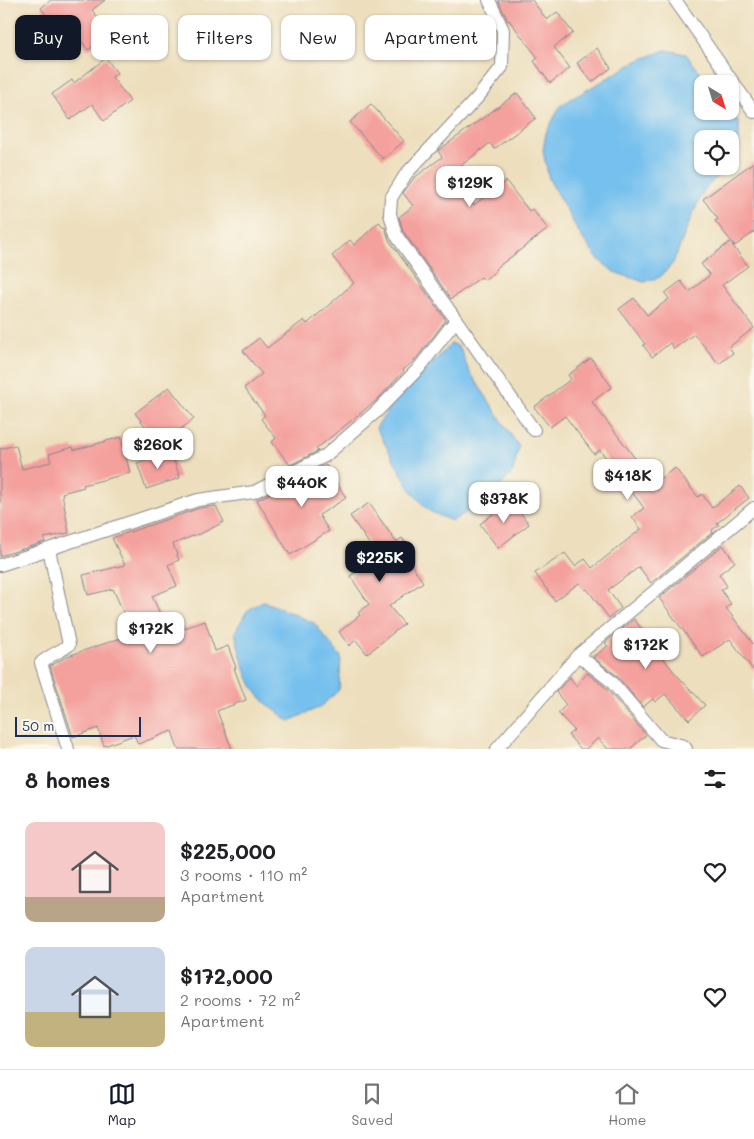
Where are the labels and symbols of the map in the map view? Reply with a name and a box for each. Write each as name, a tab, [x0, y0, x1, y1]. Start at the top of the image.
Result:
north arrow	[694, 75, 739, 120]
pin: $129K	[435, 166, 505, 208]
pin: $260K	[123, 428, 193, 470]
pin: $418K	[593, 458, 663, 501]
pin: $440K	[267, 466, 337, 508]
pin: $378K	[469, 482, 539, 524]
pin: $225K	[345, 540, 415, 583]
pin: $172K	[116, 612, 186, 654]
pin: $172K	[611, 628, 681, 670]
scale bar	[15, 714, 141, 737]

